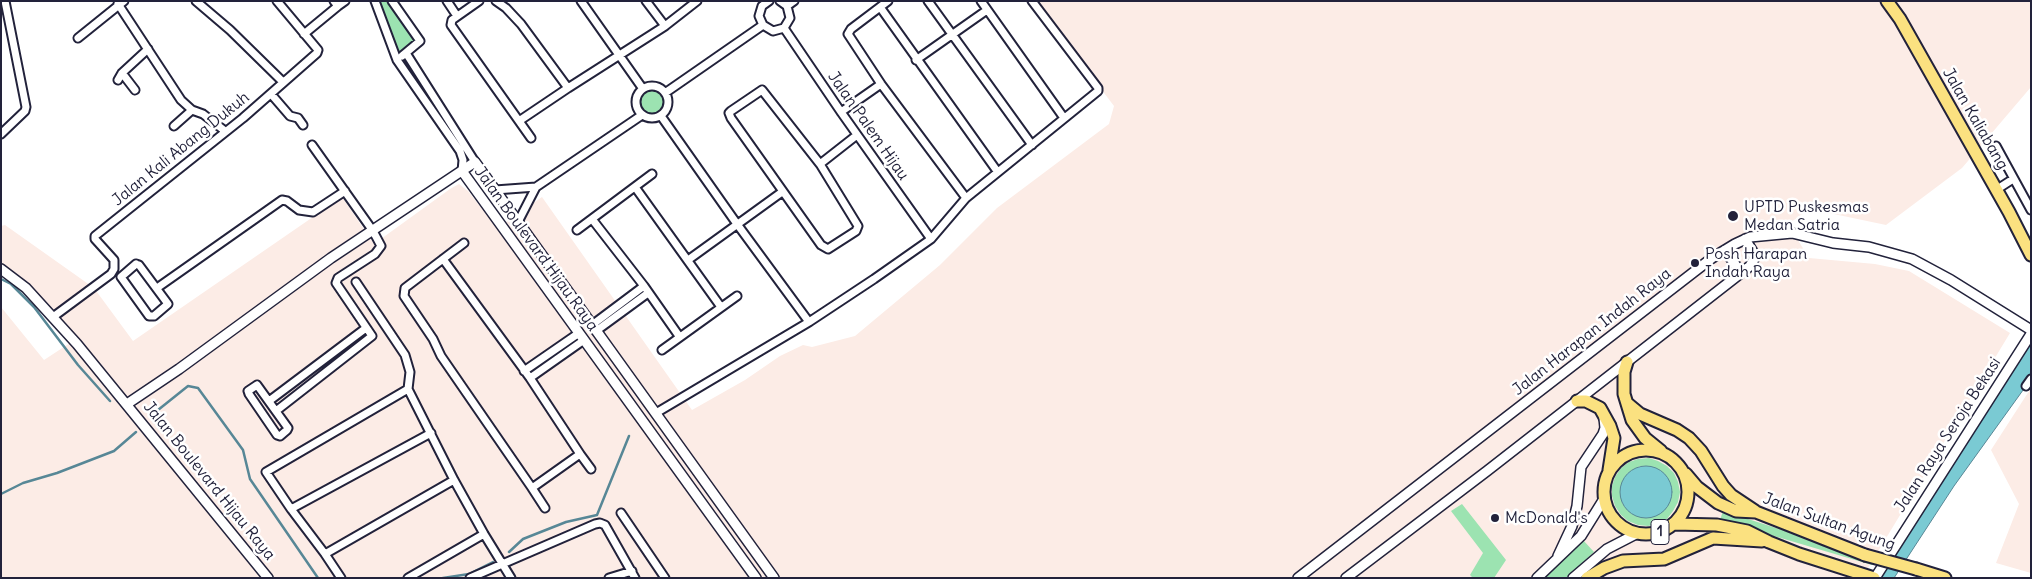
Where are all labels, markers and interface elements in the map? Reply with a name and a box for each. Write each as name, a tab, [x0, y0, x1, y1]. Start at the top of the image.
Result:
street label: Jalan Kaliabang	[1938, 65, 2012, 173]
street label: Jalan Palem Hijau	[823, 68, 913, 184]
street label: Jalan Kali Abang Dukuh	[109, 88, 253, 210]
street label: Jalan Boulevard Hijau Raya	[470, 163, 602, 335]
place label: UPTD Puskesmas Medan Satria	[1744, 197, 1869, 235]
marker: UPTD Puskesmas Medan Satria	[1726, 209, 1740, 223]
place label: Posh Harapan Indah Raya	[1705, 244, 1807, 282]
marker: Posh Harapan Indah Raya	[1689, 257, 1701, 269]
street label: Jalan Harapan Indah Raya	[1509, 264, 1675, 400]
street label: Jalan Raya Seroja Bekasi	[1891, 354, 2005, 516]
street label: Jalan Boulevard Hijau Raya	[139, 398, 279, 564]
street label: Jalan Sultan Agung	[1760, 489, 1898, 555]
place label: McDonald's	[1505, 508, 1588, 528]
marker: McDonald's	[1489, 512, 1501, 524]
road number: 1	[1651, 520, 1669, 544]

